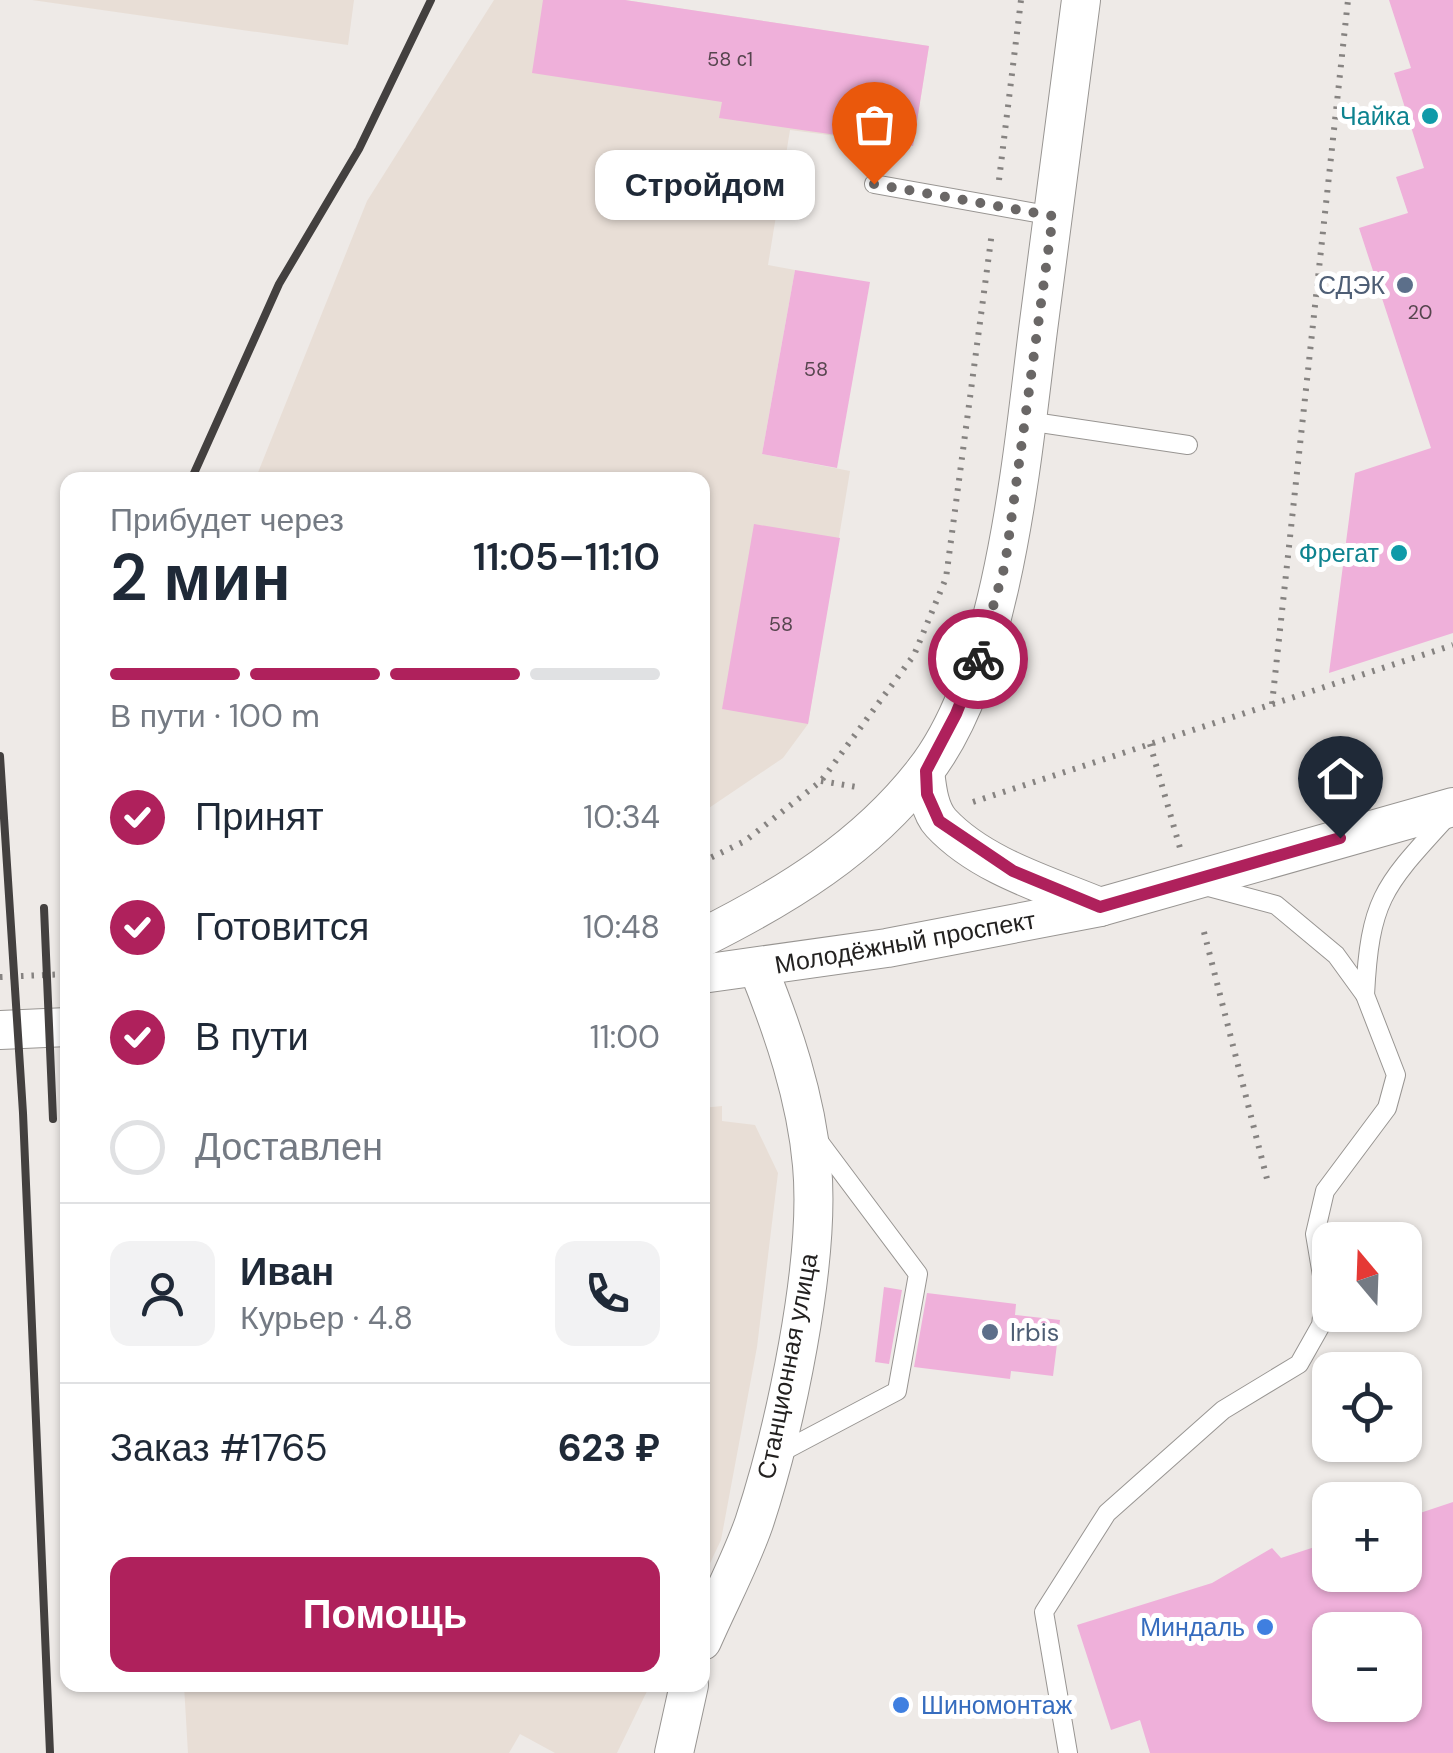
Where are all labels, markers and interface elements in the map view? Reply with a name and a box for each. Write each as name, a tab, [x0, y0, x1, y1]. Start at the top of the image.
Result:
house number: 58 с1	[707, 46, 753, 72]
pin	[832, 82, 917, 185]
icon: bag	[847, 97, 902, 152]
place label: Чайка	[1340, 100, 1410, 133]
marker: Чайка	[1419, 105, 1441, 127]
callout: Стройдом	[594, 149, 814, 219]
text: Стройдом	[625, 164, 785, 206]
place label: СДЭК	[1318, 269, 1385, 302]
marker: СДЭК	[1394, 274, 1416, 296]
house number: 20	[1408, 299, 1433, 325]
house number: 58	[804, 356, 828, 382]
text: Прибудет через	[110, 499, 344, 541]
text: 11:05–11:10	[473, 532, 660, 582]
text: 2 мин	[110, 536, 291, 620]
place label: Фрегат	[1299, 537, 1380, 570]
marker: Фрегат	[1388, 542, 1410, 564]
courier	[928, 609, 1028, 709]
house number: 58	[769, 611, 793, 637]
icon: bike	[951, 632, 1006, 687]
text: В пути · 100 m	[110, 695, 320, 737]
pin	[1298, 736, 1383, 839]
icon: home	[1313, 751, 1368, 806]
icon: check	[110, 790, 165, 845]
text: Принят	[195, 792, 324, 842]
text: 10:34	[583, 796, 660, 838]
icon: check	[110, 900, 165, 955]
text: Готовится	[195, 902, 369, 952]
street label: Молодёжный проспект	[772, 903, 1039, 982]
text: 10:48	[583, 906, 660, 948]
icon: check	[110, 1010, 165, 1065]
text: В пути	[195, 1012, 309, 1062]
text: 11:00	[590, 1016, 660, 1058]
text: Доставлен	[195, 1122, 383, 1172]
north arrow	[1312, 1222, 1422, 1332]
map controls	[1312, 1222, 1422, 1722]
button: person	[110, 1241, 215, 1346]
button: phone	[555, 1241, 660, 1346]
text: Иван	[240, 1247, 334, 1297]
street label: Станционная улица	[749, 1250, 826, 1482]
text: Курьер · 4.8	[240, 1297, 413, 1339]
place label: Irbis	[1010, 1316, 1059, 1349]
marker: Irbis	[979, 1321, 1001, 1343]
button: locate	[1312, 1352, 1422, 1462]
text: Заказ #1765	[110, 1423, 328, 1473]
text: 623 ₽	[558, 1423, 660, 1473]
button: +	[1312, 1482, 1422, 1592]
button: Помощь	[110, 1557, 660, 1672]
place label: Миндаль	[1140, 1611, 1245, 1644]
button: −	[1312, 1612, 1422, 1722]
marker: Миндаль	[1254, 1616, 1276, 1638]
place label: Шиномонтаж	[921, 1689, 1073, 1722]
marker: Шиномонтаж	[890, 1694, 912, 1716]

